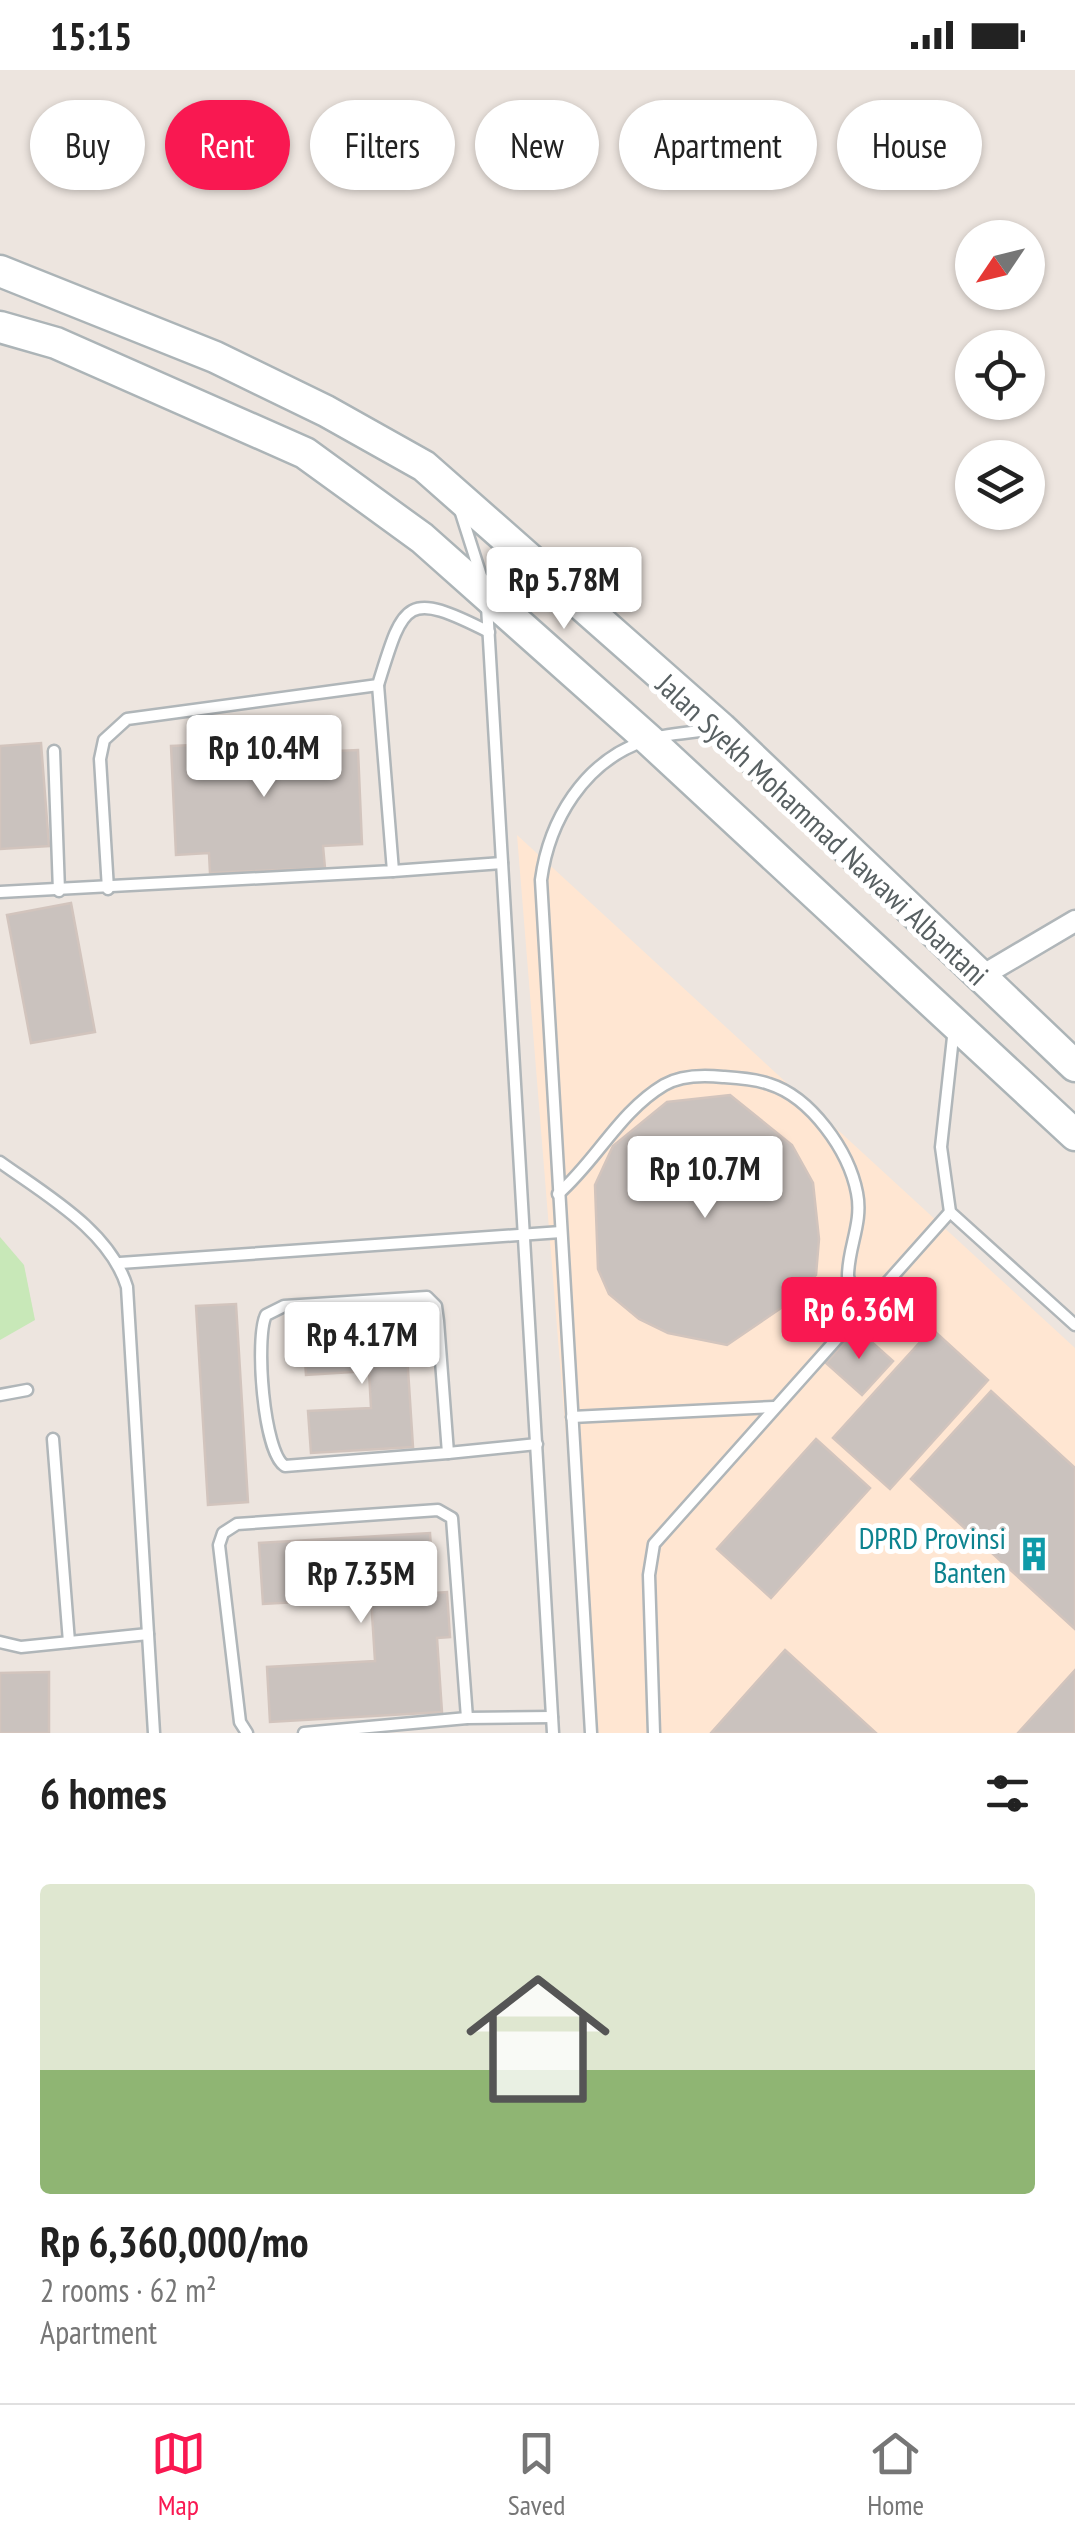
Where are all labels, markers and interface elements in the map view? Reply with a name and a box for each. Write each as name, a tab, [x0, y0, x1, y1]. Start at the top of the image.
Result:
text: 15:15	[50, 11, 132, 60]
chip: Buy	[30, 100, 145, 190]
chip: Rent	[165, 100, 290, 190]
chip: Filters	[310, 100, 455, 190]
chip: New	[475, 100, 599, 190]
chip: Apartment	[619, 100, 817, 190]
chip: House	[837, 100, 982, 190]
north arrow	[955, 220, 1045, 310]
map controls	[955, 220, 1045, 530]
button: locate	[955, 330, 1045, 420]
button: layers	[955, 440, 1045, 530]
pin: Rp 5.78M	[461, 547, 667, 632]
text: Rp 5.78M	[509, 558, 619, 600]
street label: Jalan Syekh Mohammad Nawawi Albantani	[648, 664, 997, 993]
pin: Rp 10.4M	[161, 715, 367, 800]
text: Rp 10.4M	[209, 726, 319, 768]
pin: Rp 10.7M	[602, 1136, 808, 1221]
text: Rp 10.7M	[650, 1147, 760, 1189]
pin: Rp 6.36M	[756, 1277, 962, 1362]
text: Rp 6.36M	[804, 1288, 914, 1330]
pin: Rp 4.17M	[259, 1302, 465, 1387]
text: Rp 4.17M	[307, 1313, 417, 1355]
place label: DPRD Provinsi Banten	[859, 1518, 1006, 1591]
building icon: DPRD Provinsi Banten	[1015, 1535, 1053, 1573]
pin: Rp 7.35M	[258, 1541, 464, 1626]
text: Rp 7.35M	[307, 1552, 415, 1594]
text: 6 homes	[40, 1766, 167, 1821]
icon: filters	[980, 1766, 1035, 1821]
icon: home	[448, 1949, 628, 2129]
text: Rp 6,360,000/mo	[40, 2214, 308, 2269]
text: 2 rooms · 62 m²	[40, 2269, 217, 2311]
text: Apartment	[40, 2311, 157, 2353]
tab: Map	[151, 2426, 206, 2523]
tab: Saved	[508, 2426, 565, 2523]
tab: Home	[867, 2426, 924, 2523]

